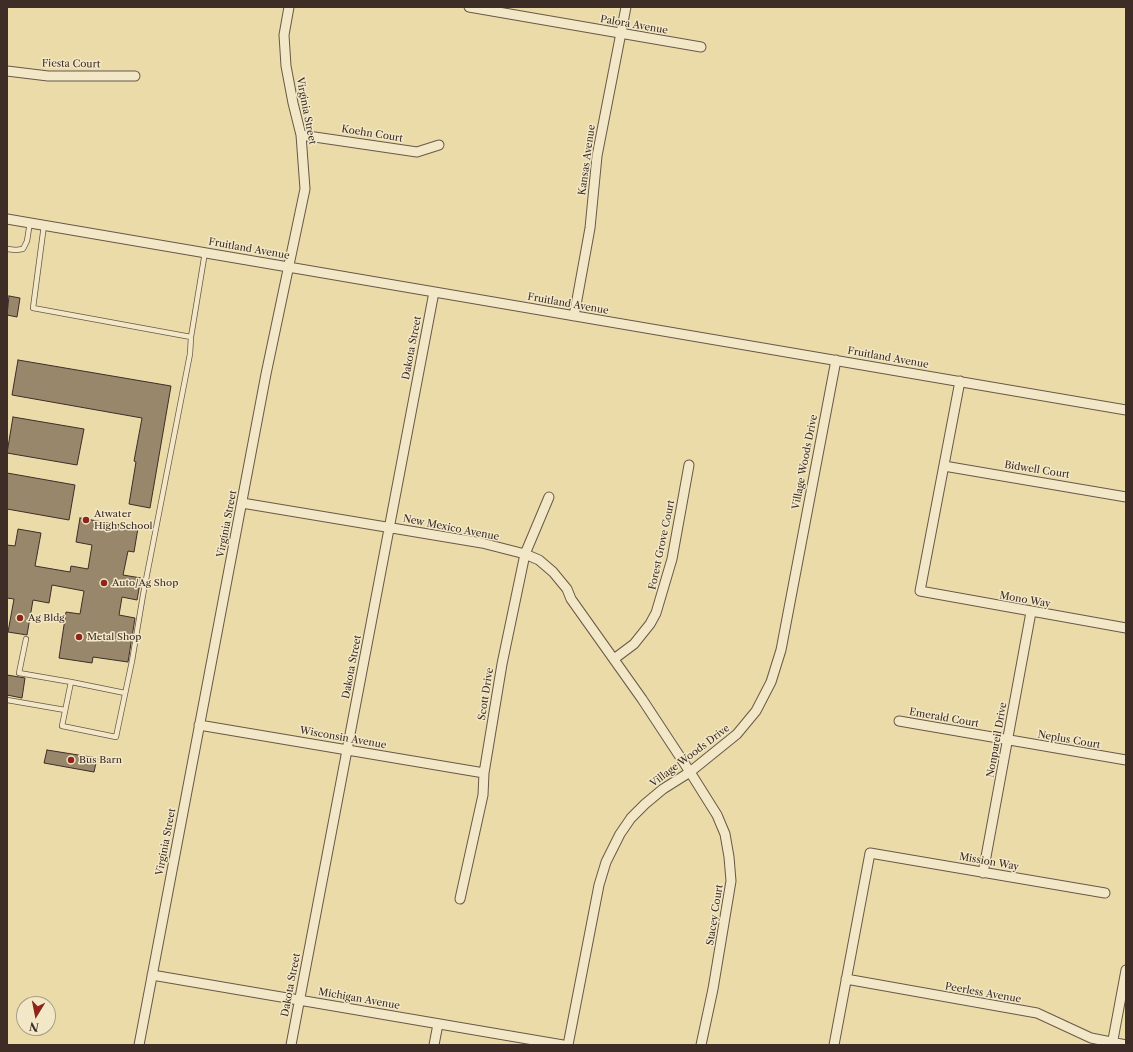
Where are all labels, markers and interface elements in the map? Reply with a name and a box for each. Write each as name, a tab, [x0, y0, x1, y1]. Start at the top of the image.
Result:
street label: Palora Avenue	[599, 13, 669, 37]
street label: Fiesta Court	[42, 57, 100, 71]
street label: Virginia Street	[294, 76, 318, 146]
street label: Koehn Court	[340, 123, 404, 145]
street label: Kansas Avenue	[576, 124, 598, 196]
street label: Fruitland Avenue	[207, 236, 291, 262]
street label: Fruitland Avenue	[526, 291, 610, 317]
street label: Dakota Street	[400, 315, 424, 381]
street label: Fruitland Avenue	[846, 345, 930, 371]
street label: Village Woods Drive	[790, 414, 820, 510]
street label: Bidwell Court	[1003, 459, 1071, 481]
street label: Virginia Street	[215, 489, 239, 559]
street label: Forest Grove Court	[647, 499, 677, 591]
place label: Atwater High School	[94, 508, 153, 532]
street label: New Mexico Avenue	[402, 513, 500, 543]
marker: Atwater High School	[81, 515, 91, 525]
place label: Auto/Ag Shop	[112, 577, 178, 589]
marker: Auto/Ag Shop	[99, 578, 109, 588]
street label: Mono Way	[999, 590, 1051, 610]
place label: Ag Bldg	[28, 612, 65, 624]
marker: Ag Bldg	[15, 613, 25, 623]
place label: Metal Shop	[87, 631, 141, 643]
marker: Metal Shop	[74, 632, 84, 642]
street label: Dakota Street	[340, 634, 364, 700]
street label: Scott Drive	[476, 667, 496, 721]
street label: Nonpareil Drive	[984, 701, 1010, 779]
street label: Emerald Court	[908, 706, 980, 730]
street label: Village Woods Drive	[648, 722, 732, 790]
street label: Wisconsin Avenue	[299, 724, 387, 752]
street label: Neplus Court	[1037, 729, 1101, 751]
place label: Bus Barn	[79, 754, 122, 766]
marker: Bus Barn	[66, 755, 76, 765]
street label: Virginia Street	[154, 807, 178, 877]
street label: Mission Way	[958, 851, 1020, 873]
street label: Stacey Court	[704, 884, 726, 946]
street label: Dakota Street	[279, 952, 303, 1018]
street label: Peerless Avenue	[944, 980, 1022, 1006]
street label: Michigan Avenue	[317, 986, 401, 1012]
north arrow	[16, 996, 56, 1036]
text: N	[28, 1019, 40, 1035]

